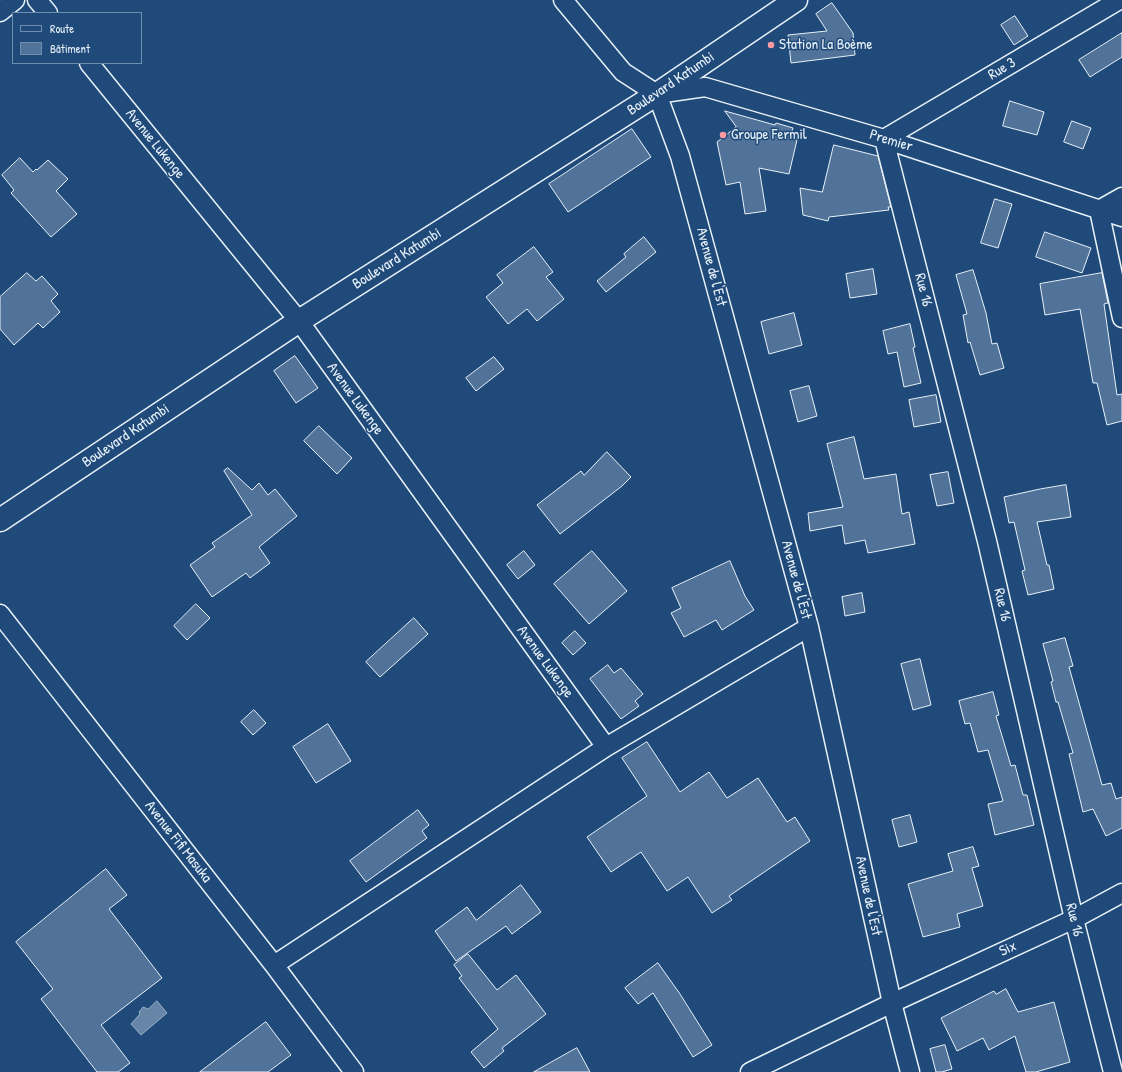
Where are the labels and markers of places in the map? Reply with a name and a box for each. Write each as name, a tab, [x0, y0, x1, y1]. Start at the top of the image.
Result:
place label: Station La Boème	[779, 36, 872, 54]
marker: Station La Boème	[766, 40, 776, 50]
place label: Groupe Fermil	[731, 126, 807, 144]
marker: Groupe Fermil	[718, 130, 728, 140]

